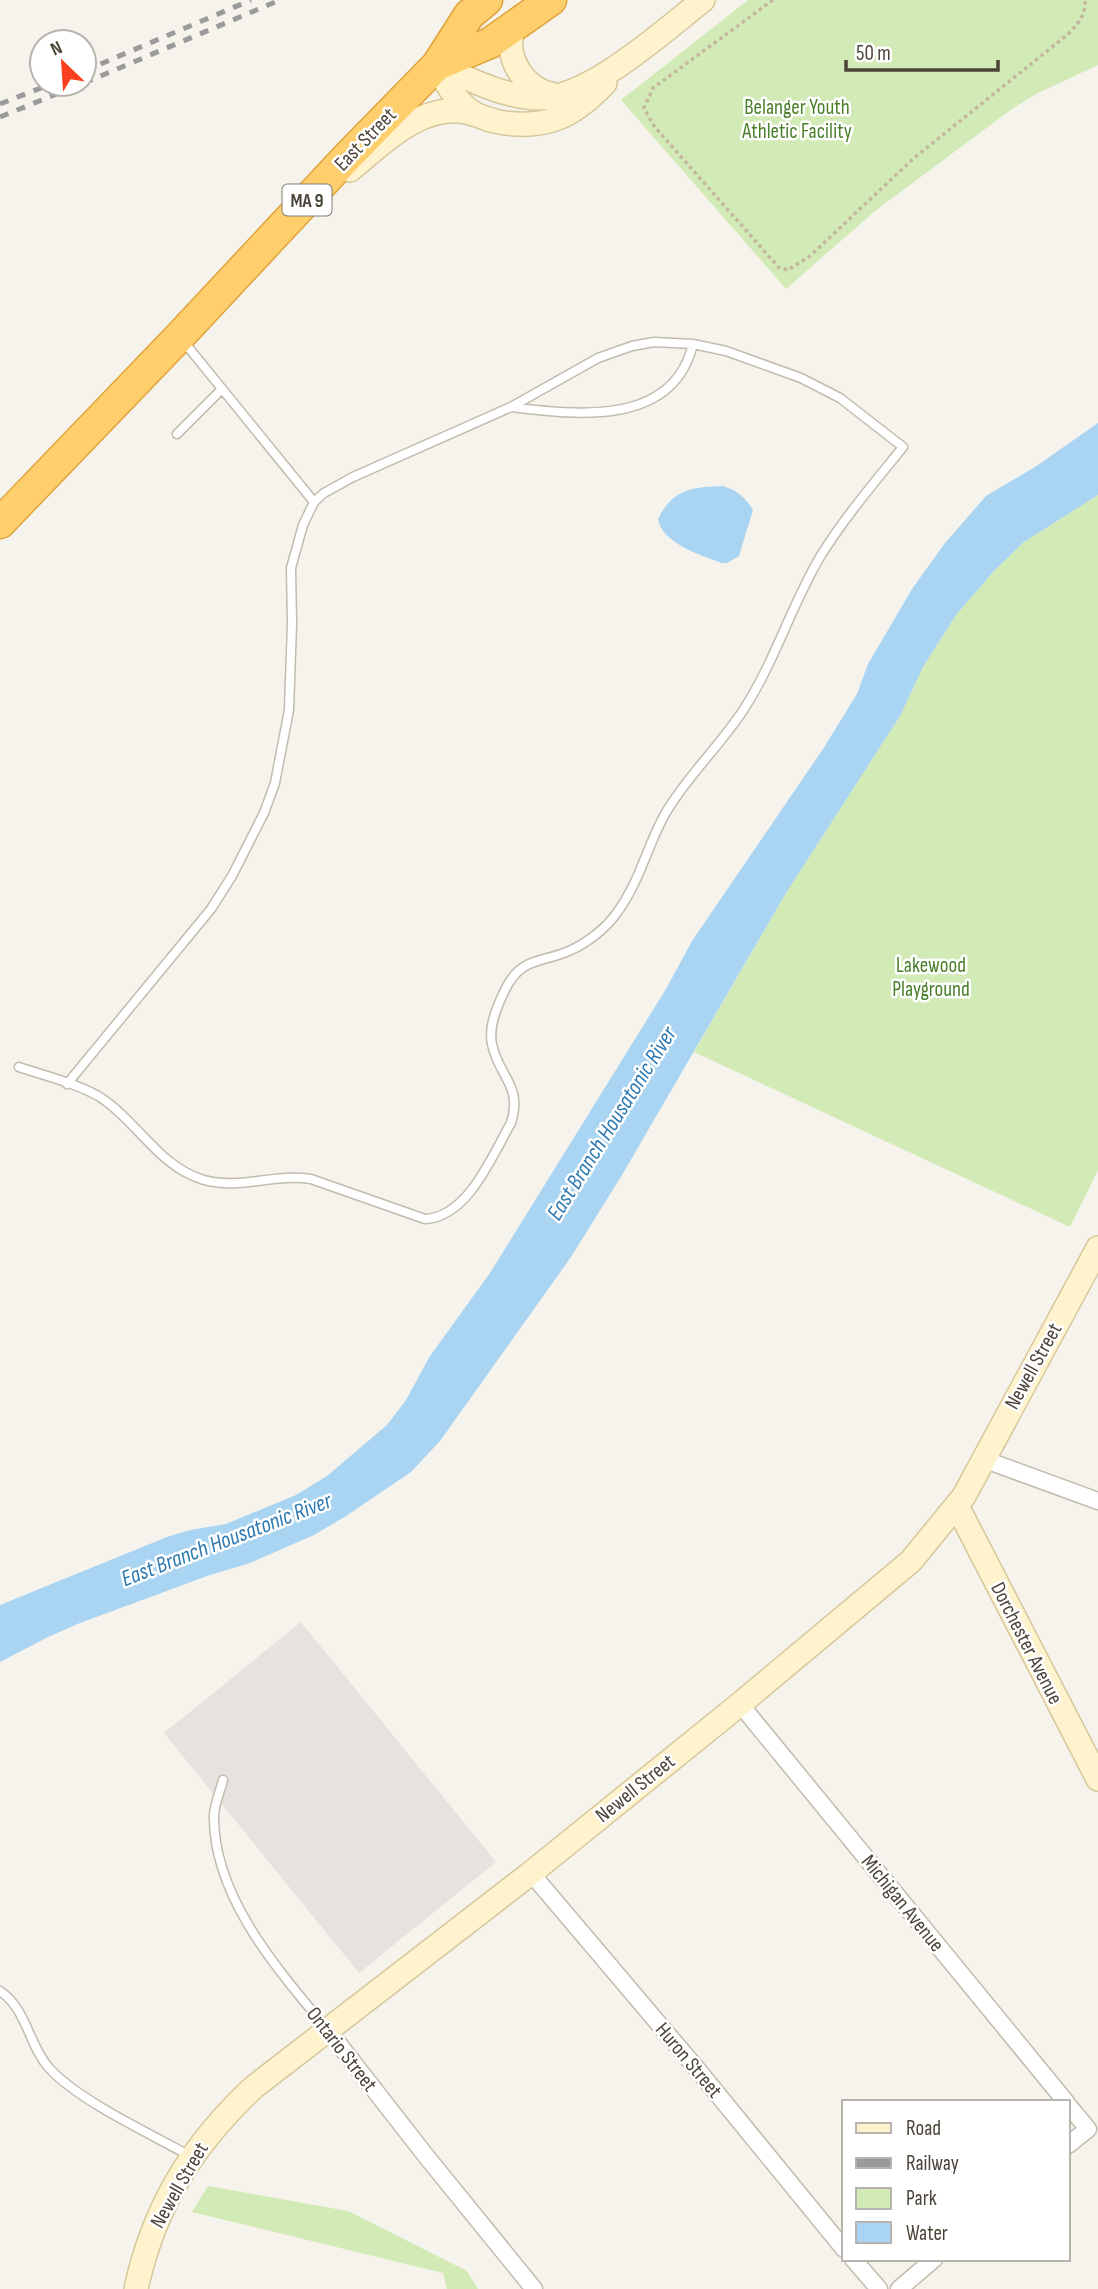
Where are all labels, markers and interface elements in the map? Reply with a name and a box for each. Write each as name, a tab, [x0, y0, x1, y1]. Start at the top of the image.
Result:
north arrow	[28, 28, 98, 98]
scale bar	[846, 28, 998, 72]
text: N	[47, 36, 66, 62]
text: 50 m	[856, 41, 891, 66]
park label: Belanger Youth Athletic Facility	[741, 95, 852, 144]
street label: East Street	[329, 103, 401, 176]
road number: MA 9	[282, 184, 332, 216]
park label: Lakewood Playground	[892, 953, 970, 1002]
water label: East Branch Housatonic River	[541, 1020, 684, 1226]
street label: Newell Street	[1000, 1319, 1067, 1414]
water label: East Branch Housatonic River	[117, 1486, 337, 1593]
street label: Dorchester Avenue	[985, 1578, 1068, 1708]
street label: Newell Street	[591, 1749, 680, 1828]
street label: Michigan Avenue	[856, 1850, 949, 1957]
street label: Ontario Street	[301, 2002, 382, 2096]
street label: Huron Street	[650, 2018, 727, 2103]
legend	[842, 2100, 1070, 2261]
text: Road	[906, 2116, 941, 2141]
street label: Newell Street	[145, 2138, 214, 2233]
text: Railway	[906, 2151, 959, 2176]
text: Park	[906, 2186, 937, 2211]
text: Water	[906, 2221, 948, 2246]

